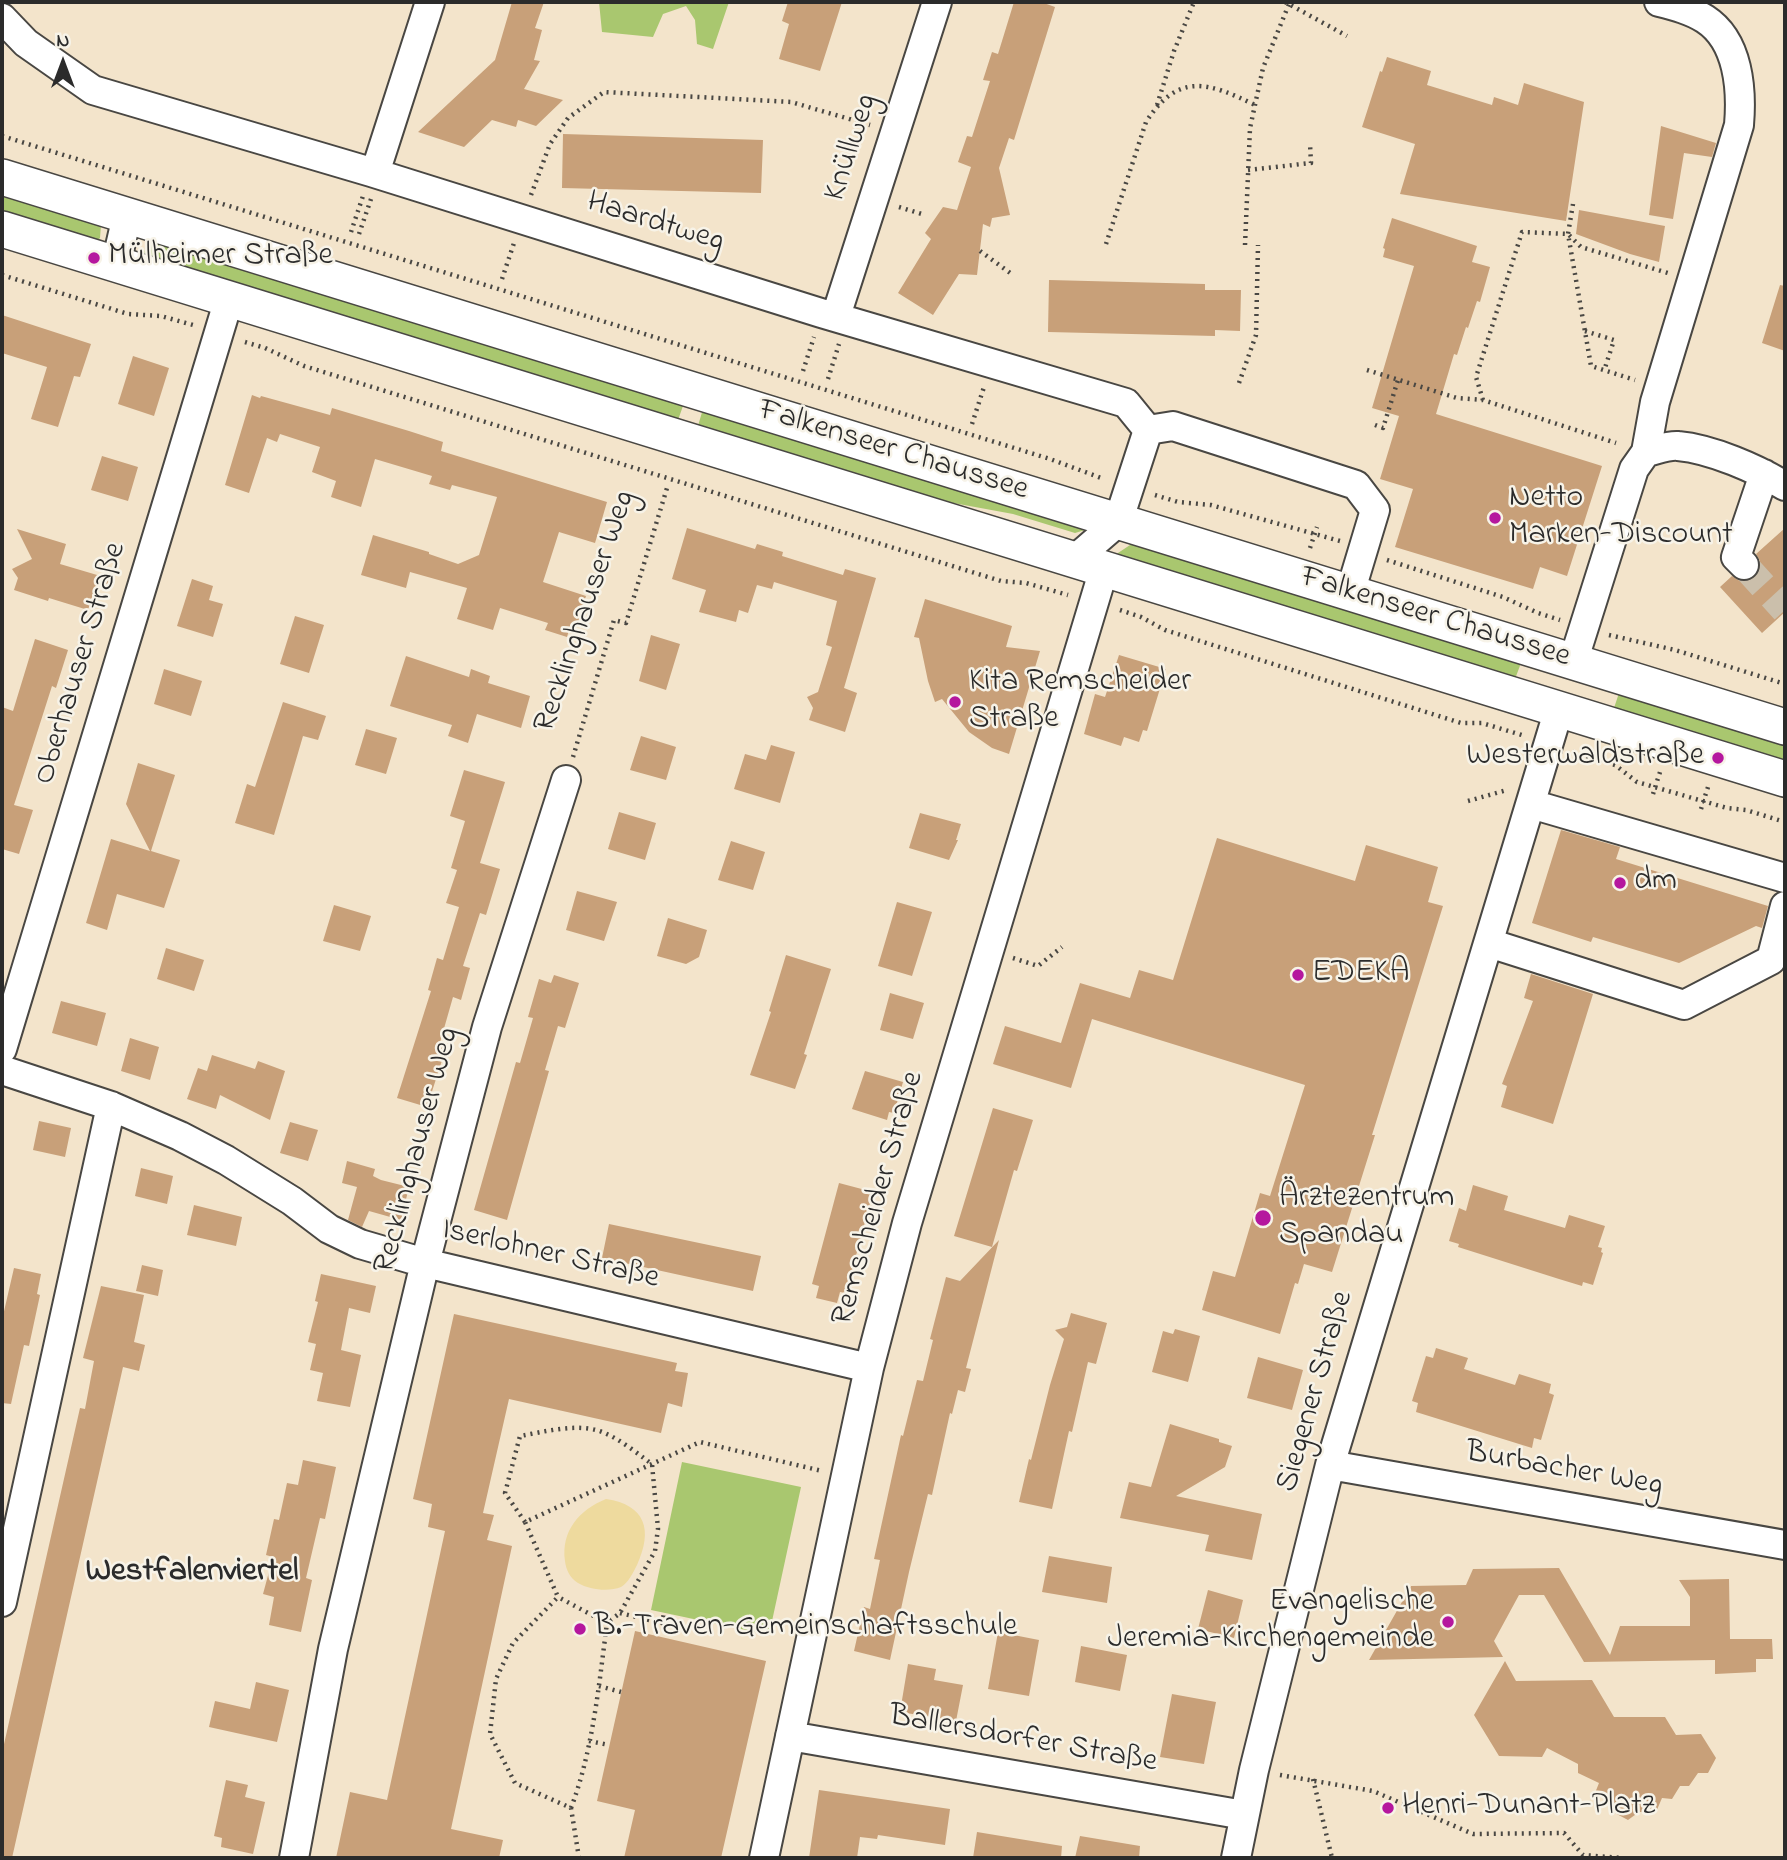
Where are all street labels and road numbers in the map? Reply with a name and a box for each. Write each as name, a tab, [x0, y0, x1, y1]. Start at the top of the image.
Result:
street label: Knüllweg	[818, 90, 888, 206]
street label: Haardtweg	[582, 185, 728, 263]
street label: Falkenseer Chaussee	[754, 393, 1032, 511]
street label: Recklinghauser Weg	[528, 486, 646, 738]
street label: Oberhauser Straße	[27, 538, 137, 790]
street label: Falkenseer Chaussee	[1296, 560, 1574, 678]
street label: Recklinghauser Weg	[368, 1024, 470, 1278]
street label: Remscheider Straße	[825, 1068, 935, 1330]
street label: Iserlohner Straße	[438, 1212, 662, 1300]
street label: Siegener Straße	[1270, 1287, 1364, 1497]
street label: Burbacher Weg	[1463, 1435, 1665, 1507]
street label: Ballersdorfer Straße	[886, 1699, 1160, 1783]

